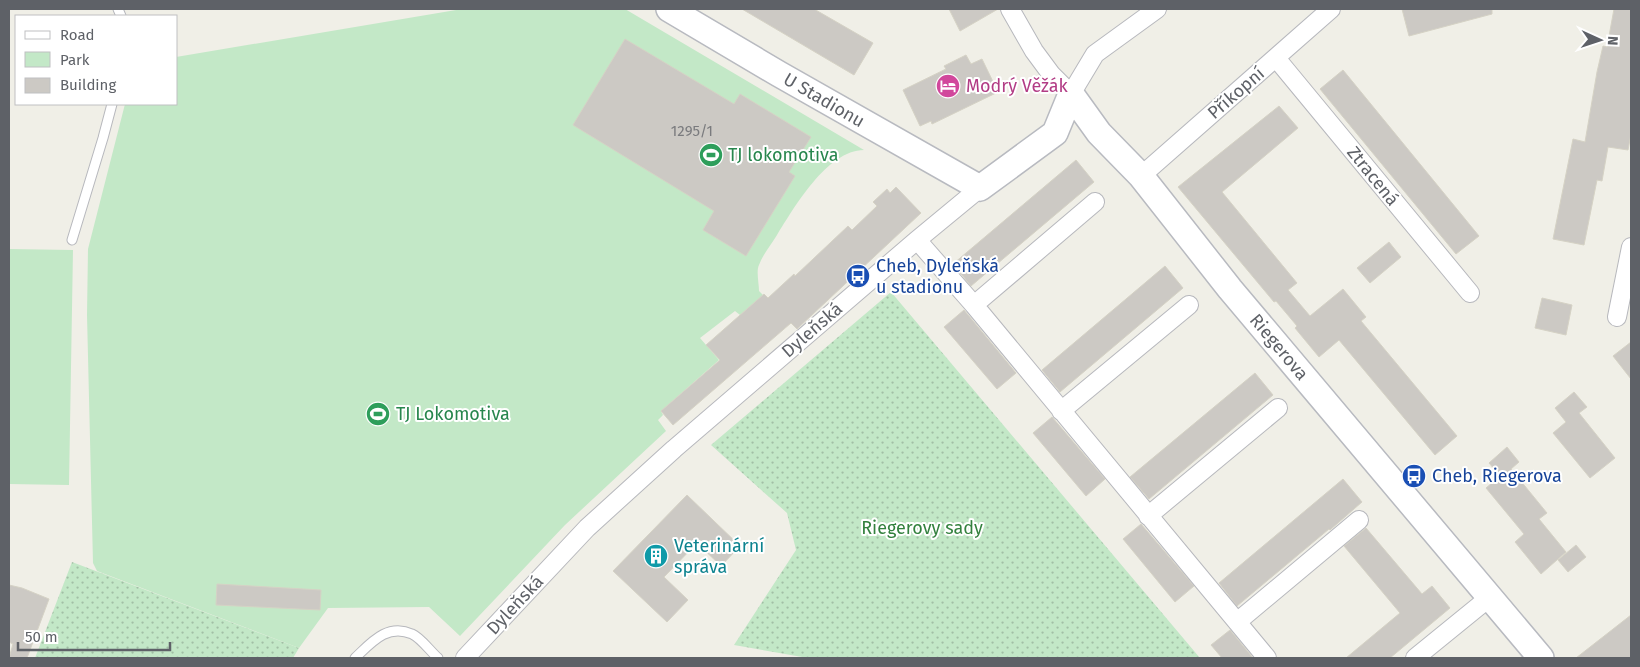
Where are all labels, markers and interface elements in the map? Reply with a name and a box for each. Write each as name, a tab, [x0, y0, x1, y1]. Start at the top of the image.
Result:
legend	[15, 15, 178, 105]
north arrow	[1575, 15, 1625, 65]
text: Road	[60, 26, 95, 44]
text: N	[1604, 36, 1621, 46]
text: Park	[60, 51, 90, 69]
street label: Příkopní	[1203, 62, 1269, 124]
street label: U Stadionu	[780, 68, 868, 132]
hotel icon: Modrý Věžák	[935, 73, 961, 99]
place label: Modrý Věžák	[966, 75, 1068, 97]
text: Building	[60, 76, 116, 94]
house number: 1295/1	[671, 122, 713, 140]
sports icon: TJ lokomotiva	[698, 142, 724, 168]
street label: Ztracená	[1342, 142, 1404, 210]
place label: TJ lokomotiva	[728, 144, 838, 166]
place label: Cheb, Dyleňská u stadionu	[876, 255, 999, 298]
bus stop icon: Cheb, Dyleňská u stadionu	[845, 263, 871, 289]
street label: Dyleňská	[777, 298, 847, 362]
street label: Riegerova	[1245, 309, 1313, 385]
sports icon: TJ Lokomotiva	[365, 401, 391, 427]
place label: TJ Lokomotiva	[396, 403, 510, 425]
bus stop icon: Cheb, Riegerova	[1401, 463, 1427, 489]
place label: Cheb, Riegerova	[1432, 465, 1562, 487]
park label: Riegerovy sady	[861, 517, 983, 539]
place label: Veterinární správa	[674, 535, 764, 578]
building icon: Veterinární správa	[643, 543, 669, 569]
street label: Dyleňská	[482, 571, 548, 639]
scale bar	[18, 620, 170, 652]
text: 50 m	[25, 628, 58, 646]

